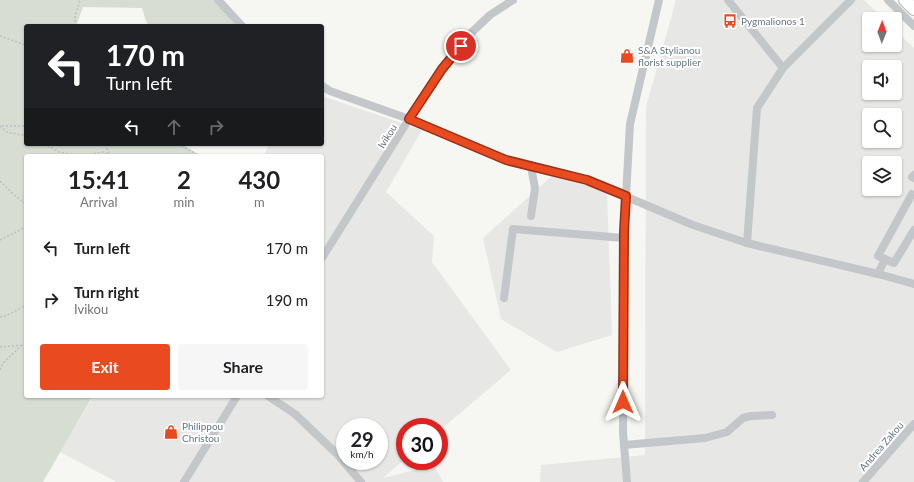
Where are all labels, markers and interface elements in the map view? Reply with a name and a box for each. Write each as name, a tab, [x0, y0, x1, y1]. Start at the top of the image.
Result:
north arrow	[862, 12, 902, 52]
map controls	[862, 12, 902, 196]
bus stop icon: Pygmalionos 1	[722, 13, 738, 29]
place label: Pygmalionos 1	[741, 15, 805, 27]
pin	[444, 29, 478, 63]
icon: arrive	[450, 35, 472, 57]
text: 170 m	[106, 38, 185, 72]
icon: left	[40, 40, 92, 92]
place label: S&A Stylianou florist supplier	[638, 44, 701, 68]
shop icon: S&A Stylianou florist supplier	[619, 48, 635, 64]
button: sound	[862, 60, 902, 100]
text: Turn left	[106, 72, 172, 94]
button: search	[862, 108, 902, 148]
icon: left	[121, 116, 143, 138]
icon: ahead	[163, 116, 185, 138]
icon: right	[205, 116, 227, 138]
street label: Ivikou	[375, 122, 399, 150]
button: layers	[862, 156, 902, 196]
text: 15:41	[68, 165, 130, 194]
text: 2	[177, 165, 191, 194]
text: 430	[238, 165, 280, 194]
text: Arrival	[80, 194, 117, 210]
text: min	[174, 194, 195, 210]
text: m	[254, 194, 265, 210]
icon: left	[40, 237, 62, 259]
text: Turn left	[74, 239, 130, 257]
text: 170 m	[266, 239, 308, 257]
text: Turn right	[74, 283, 139, 301]
icon: right	[40, 289, 62, 311]
text: 190 m	[266, 291, 308, 309]
text: Ivikou	[74, 301, 108, 317]
button: Exit	[40, 344, 170, 390]
button: Share	[178, 344, 308, 390]
position arrow	[602, 381, 644, 423]
speed limit sign: 30	[396, 418, 448, 470]
street label: Andrea Zakou	[856, 419, 906, 473]
place label: Philippou Christou	[182, 420, 223, 444]
shop icon: Philippou Christou	[163, 424, 179, 440]
text: 29	[350, 427, 374, 451]
text: km/h	[350, 448, 374, 460]

